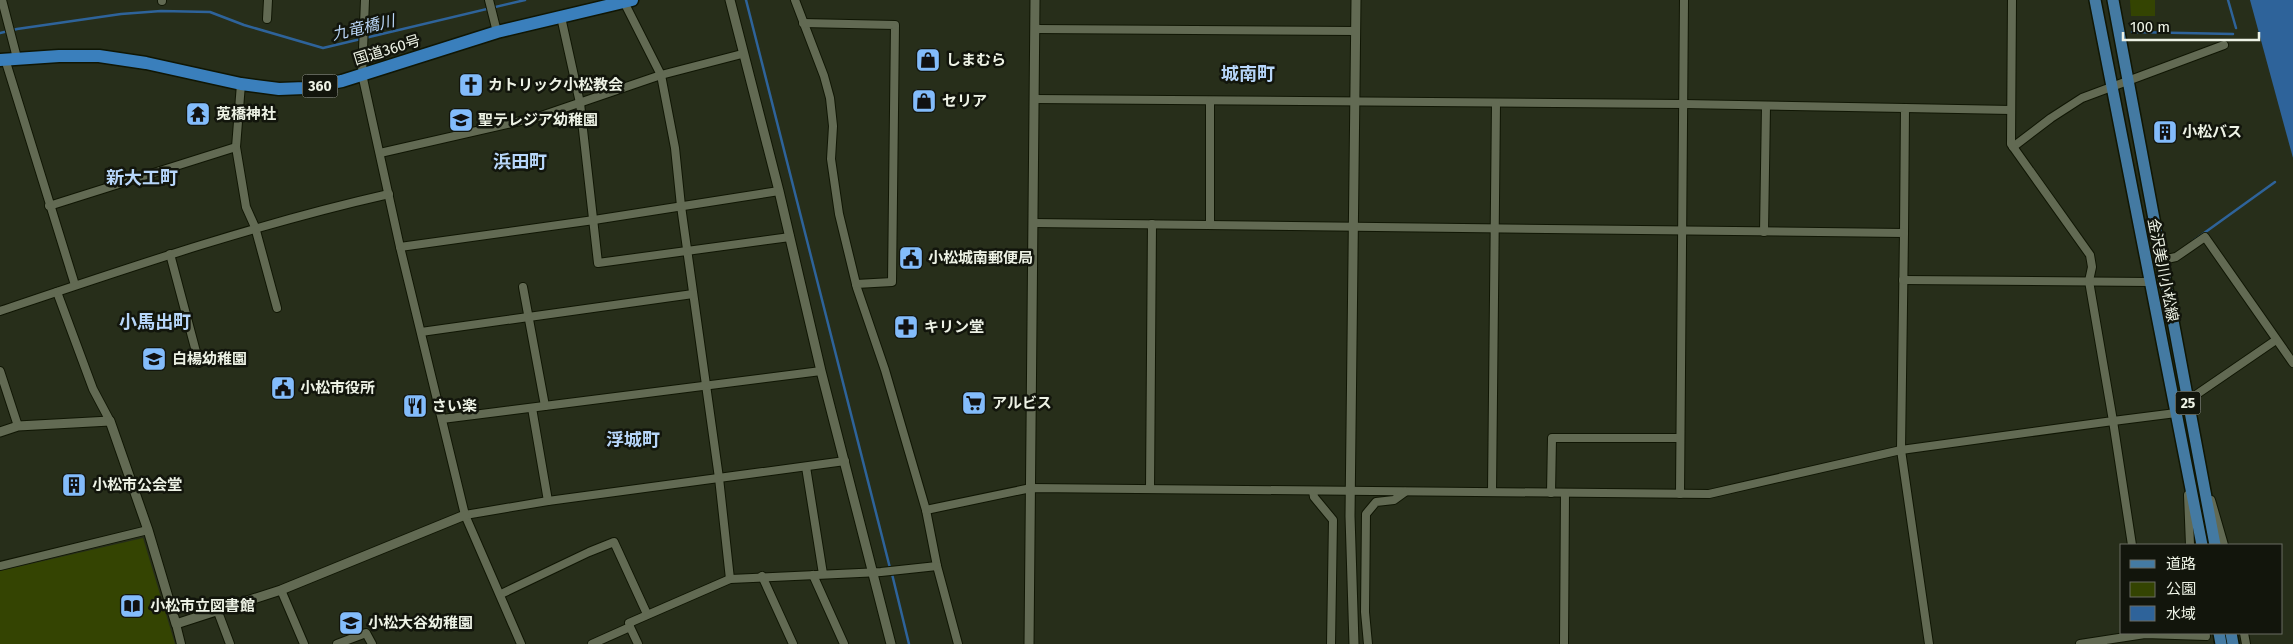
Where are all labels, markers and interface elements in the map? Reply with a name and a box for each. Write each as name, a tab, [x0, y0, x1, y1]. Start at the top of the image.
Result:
scale bar	[2123, 10, 2259, 42]
water label: 九竜橋川	[330, 11, 398, 44]
text: 100 m	[2130, 18, 2170, 36]
street label: 国道360号	[351, 31, 423, 69]
shop icon: しまむら	[915, 47, 941, 73]
place label: しまむら	[946, 51, 1006, 69]
district label: 城南町	[1221, 63, 1275, 85]
church icon: カトリック小松教会	[458, 72, 484, 98]
road number: 360	[302, 74, 338, 98]
place label: カトリック小松教会	[488, 76, 623, 94]
shop icon: セリア	[911, 88, 937, 114]
place label: セリア	[942, 92, 987, 110]
temple icon: 莵橋神社	[185, 101, 211, 127]
place label: 莵橋神社	[216, 105, 276, 123]
school or university icon: 聖テレジア幼稚園	[448, 107, 474, 133]
place label: 聖テレジア幼稚園	[478, 111, 598, 129]
building icon: 小松バス	[2152, 119, 2178, 145]
place label: 小松バス	[2182, 123, 2242, 141]
district label: 浜田町	[493, 151, 547, 173]
district label: 新大工町	[106, 167, 178, 189]
street label: 金沢美川小松線	[2144, 217, 2182, 323]
public building icon: 小松城南郵便局	[898, 245, 924, 271]
place label: 小松城南郵便局	[928, 249, 1033, 267]
district label: 小馬出町	[119, 311, 191, 333]
pharmacy icon: キリン堂	[893, 314, 919, 340]
place label: キリン堂	[924, 318, 984, 336]
school or university icon: 白楊幼稚園	[141, 346, 167, 372]
place label: 白楊幼稚園	[172, 350, 247, 368]
public building icon: 小松市役所	[270, 375, 296, 401]
place label: 小松市役所	[300, 379, 375, 397]
supermarket icon: アルビス	[961, 390, 987, 416]
road number: 25	[2176, 392, 2200, 414]
restaurant icon: さい楽	[402, 393, 428, 419]
place label: アルビス	[992, 394, 1052, 412]
place label: さい楽	[432, 397, 477, 415]
district label: 浮城町	[606, 429, 660, 451]
building icon: 小松市公会堂	[61, 472, 87, 498]
place label: 小松市公会堂	[92, 476, 182, 494]
legend	[2120, 544, 2283, 634]
text: 道路	[2166, 555, 2196, 573]
text: 公園	[2166, 580, 2196, 598]
library icon: 小松市立図書館	[119, 593, 145, 619]
place label: 小松市立図書館	[150, 597, 255, 615]
text: 水域	[2166, 605, 2196, 623]
school or university icon: 小松大谷幼稚園	[338, 610, 364, 636]
place label: 小松大谷幼稚園	[368, 614, 473, 632]

